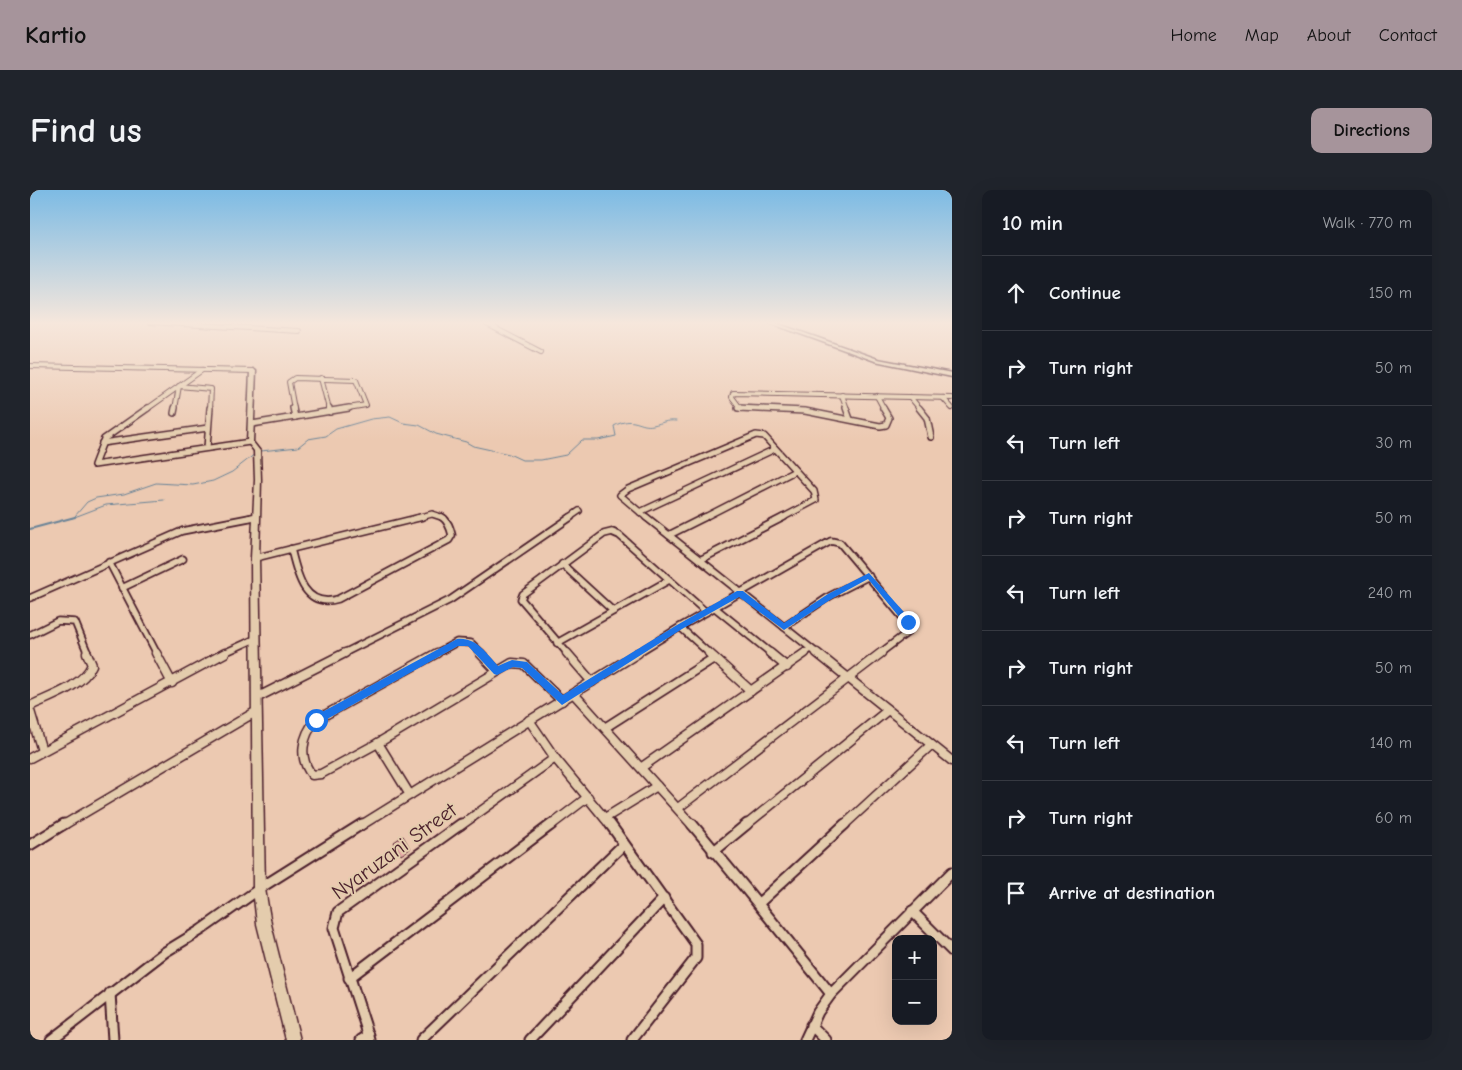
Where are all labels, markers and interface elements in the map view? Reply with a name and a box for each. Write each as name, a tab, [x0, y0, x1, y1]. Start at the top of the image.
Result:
text: Kartio	[25, 21, 87, 49]
text: Home	[1170, 25, 1217, 46]
text: Map	[1245, 25, 1279, 46]
text: About	[1307, 25, 1351, 46]
text: Contact	[1379, 25, 1437, 46]
button: Directions	[1311, 108, 1432, 153]
text: Find us	[30, 110, 142, 151]
text: 10 min	[1002, 211, 1063, 235]
text: Walk · 770 m	[1323, 214, 1412, 232]
icon: ahead	[1002, 279, 1030, 307]
text: Continue	[1049, 282, 1121, 304]
text: 150 m	[1369, 284, 1412, 302]
icon: right	[1002, 354, 1030, 382]
text: Turn right	[1049, 357, 1133, 379]
text: 50 m	[1375, 359, 1412, 377]
icon: left	[1002, 429, 1030, 457]
text: Turn left	[1049, 432, 1120, 454]
text: 30 m	[1376, 434, 1412, 452]
icon: right	[1002, 504, 1030, 532]
text: Turn right	[1049, 507, 1133, 529]
text: 50 m	[1375, 509, 1412, 527]
icon: left	[1002, 579, 1030, 607]
text: Turn left	[1049, 582, 1120, 604]
text: 240 m	[1368, 584, 1412, 602]
route end	[897, 611, 920, 634]
icon: right	[1002, 654, 1030, 682]
text: Turn right	[1049, 657, 1133, 679]
text: 50 m	[1375, 659, 1412, 677]
route start	[305, 709, 328, 732]
icon: left	[1002, 729, 1030, 757]
text: Turn left	[1049, 732, 1120, 754]
text: 140 m	[1370, 734, 1412, 752]
street label: Nyaruzani Street	[327, 797, 462, 904]
icon: right	[1002, 804, 1030, 832]
text: Turn right	[1049, 807, 1133, 829]
text: 60 m	[1375, 809, 1412, 827]
icon: arrive	[1002, 879, 1030, 907]
text: Arrive at destination	[1049, 882, 1215, 904]
map controls	[892, 935, 937, 1025]
button: +	[892, 935, 937, 980]
button: −	[892, 980, 937, 1025]

